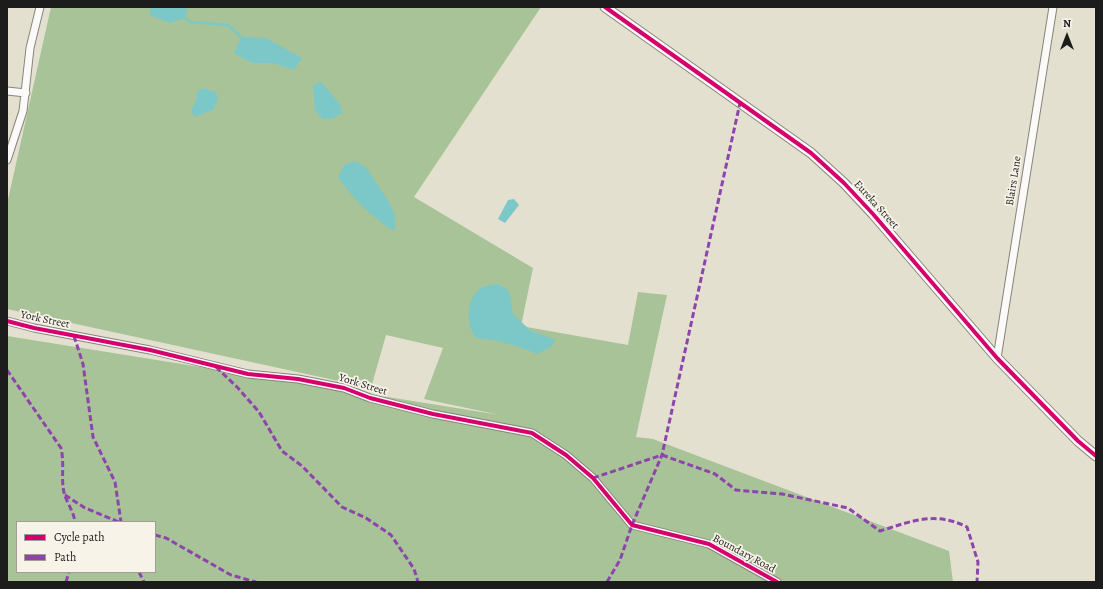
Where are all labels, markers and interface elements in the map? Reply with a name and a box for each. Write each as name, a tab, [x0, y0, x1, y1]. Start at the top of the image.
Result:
north arrow	[1047, 16, 1087, 56]
text: N	[1063, 16, 1071, 31]
street label: Blairs Lane	[1004, 155, 1024, 207]
street label: Eureka Street	[851, 178, 901, 232]
street label: York Street	[19, 308, 71, 332]
street label: York Street	[337, 371, 389, 399]
legend	[16, 521, 156, 573]
text: Cycle path	[54, 529, 105, 545]
street label: Boundary Road	[710, 532, 778, 576]
text: Path	[54, 549, 76, 565]

